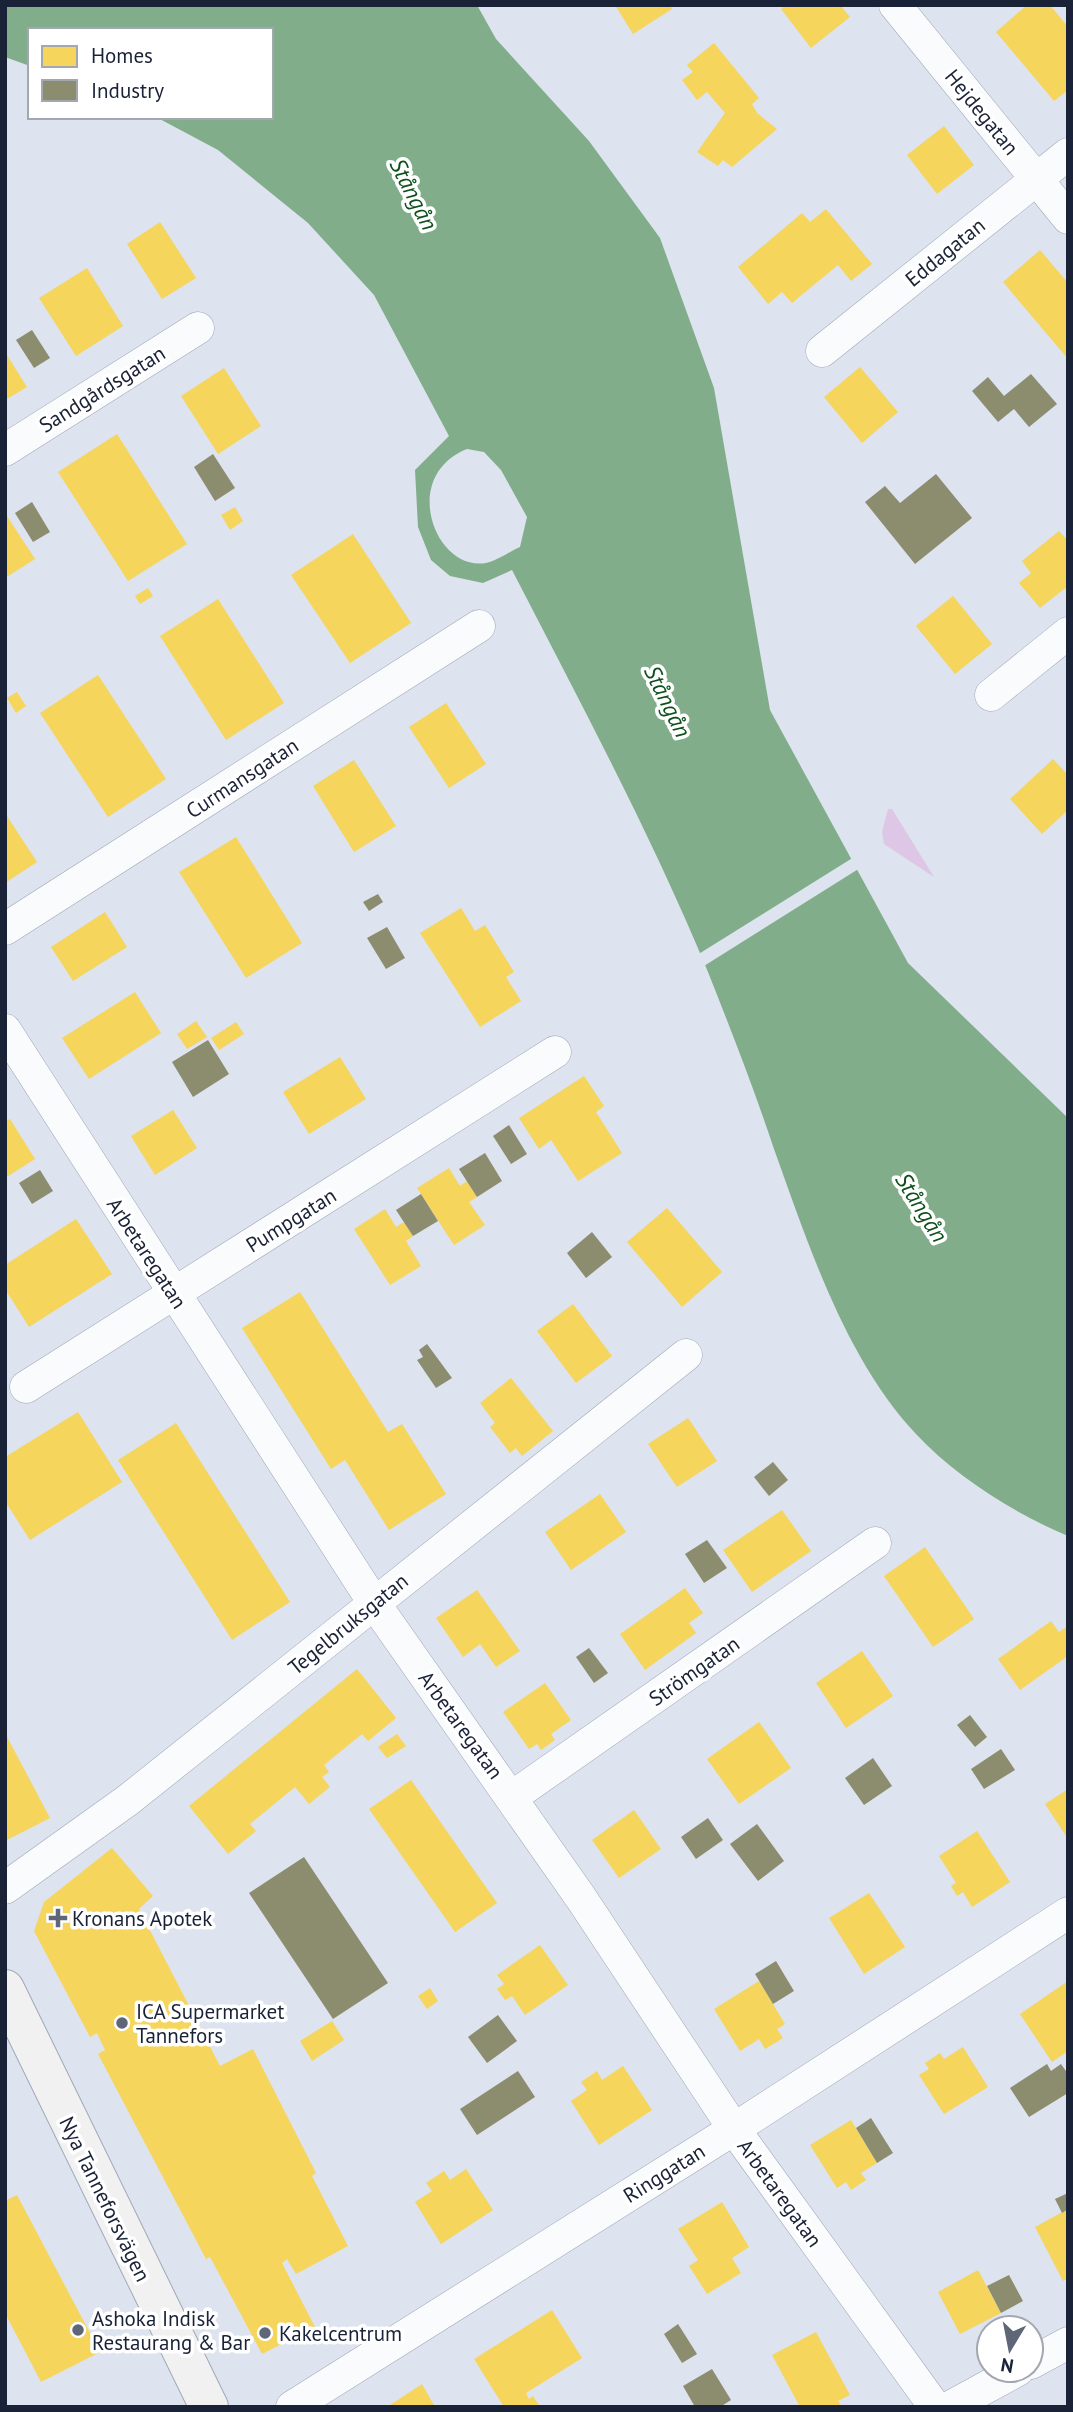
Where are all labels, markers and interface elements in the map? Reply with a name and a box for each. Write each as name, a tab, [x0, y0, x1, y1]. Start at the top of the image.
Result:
legend	[28, 28, 273, 119]
text: Homes	[91, 42, 153, 69]
street label: Hejdegatan	[939, 64, 1025, 160]
text: Industry	[91, 77, 164, 104]
water label: Stångån	[384, 153, 444, 235]
street label: Eddagatan	[900, 212, 990, 292]
street label: Sandgårdsgatan	[34, 339, 170, 439]
water label: Stångån	[638, 660, 698, 742]
street label: Curmansgatan	[181, 732, 303, 824]
water label: Stångån	[889, 1167, 955, 1247]
street label: Pumpgatan	[241, 1182, 341, 1258]
street label: Arbetaregatan	[101, 1192, 193, 1314]
street label: Tegelbruksgatan	[282, 1567, 414, 1681]
street label: Strömgatan	[643, 1630, 745, 1712]
street label: Arbetaregatan	[413, 1666, 509, 1784]
place label: Kronans Apotek	[72, 1905, 212, 1932]
marker: Kronans Apotek	[50, 1910, 66, 1926]
place label: ICA Supermarket Tannefors	[136, 1998, 284, 2049]
marker: ICA Supermarket Tannefors	[114, 2015, 130, 2031]
street label: Nya Tanneforsvägen	[53, 2112, 157, 2286]
street label: Arbetaregatan	[732, 2134, 828, 2252]
street label: Ringgatan	[618, 2137, 710, 2209]
place label: Ashoka Indisk Restaurang & Bar	[92, 2305, 250, 2356]
north arrow	[975, 2314, 1045, 2384]
place label: Kakelcentrum	[279, 2320, 402, 2347]
marker: Ashoka Indisk Restaurang & Bar	[70, 2322, 86, 2338]
marker: Kakelcentrum	[257, 2325, 273, 2341]
text: N	[999, 2353, 1015, 2379]

